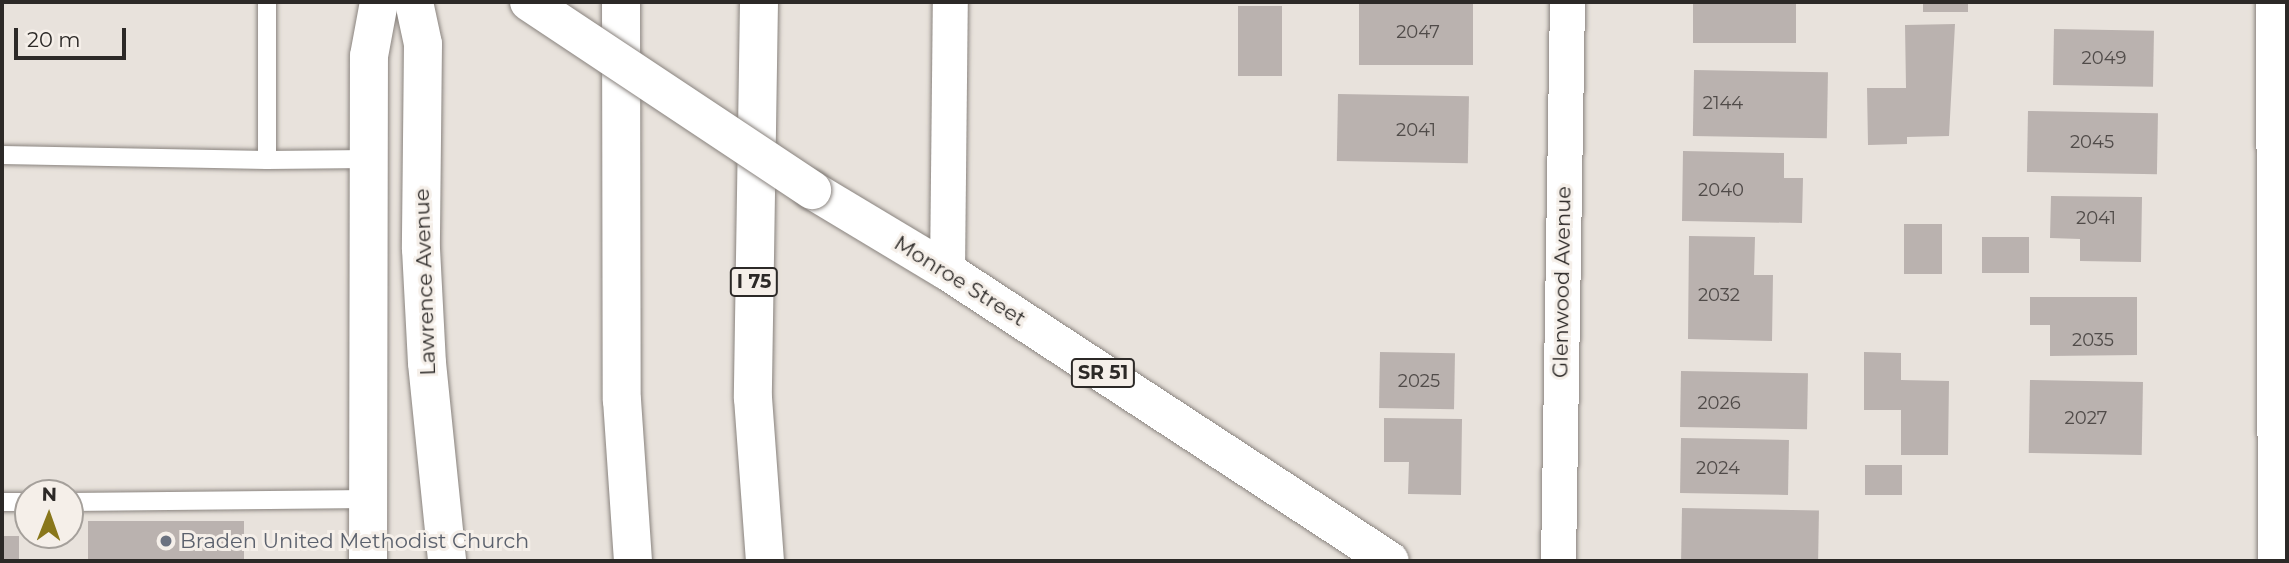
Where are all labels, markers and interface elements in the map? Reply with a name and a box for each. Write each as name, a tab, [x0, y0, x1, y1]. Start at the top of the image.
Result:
scale bar	[18, 14, 130, 58]
house number: 2047	[1396, 21, 1440, 43]
text: 20 m	[27, 27, 81, 52]
house number: 2049	[2082, 47, 2126, 69]
house number: 2144	[1703, 92, 1743, 114]
house number: 2041	[1396, 119, 1436, 141]
house number: 2045	[2070, 131, 2114, 153]
house number: 2040	[1698, 179, 1744, 201]
street label: Glenwood Avenue	[1548, 186, 1576, 378]
street label: Lawrence Avenue	[409, 188, 441, 376]
house number: 2041	[2076, 207, 2116, 229]
street label: Monroe Street	[890, 230, 1030, 332]
road number: I 75	[730, 266, 778, 298]
house number: 2032	[1698, 284, 1740, 306]
house number: 2035	[2072, 329, 2114, 351]
road number: SR 51	[1070, 358, 1136, 388]
house number: 2025	[1398, 370, 1440, 392]
house number: 2026	[1697, 392, 1741, 414]
house number: 2027	[2065, 407, 2107, 429]
house number: 2024	[1696, 457, 1740, 479]
north arrow	[14, 479, 84, 549]
text: N	[41, 483, 57, 506]
place label: Braden United Methodist Church	[180, 528, 529, 554]
marker: Braden United Methodist Church	[158, 533, 174, 549]

